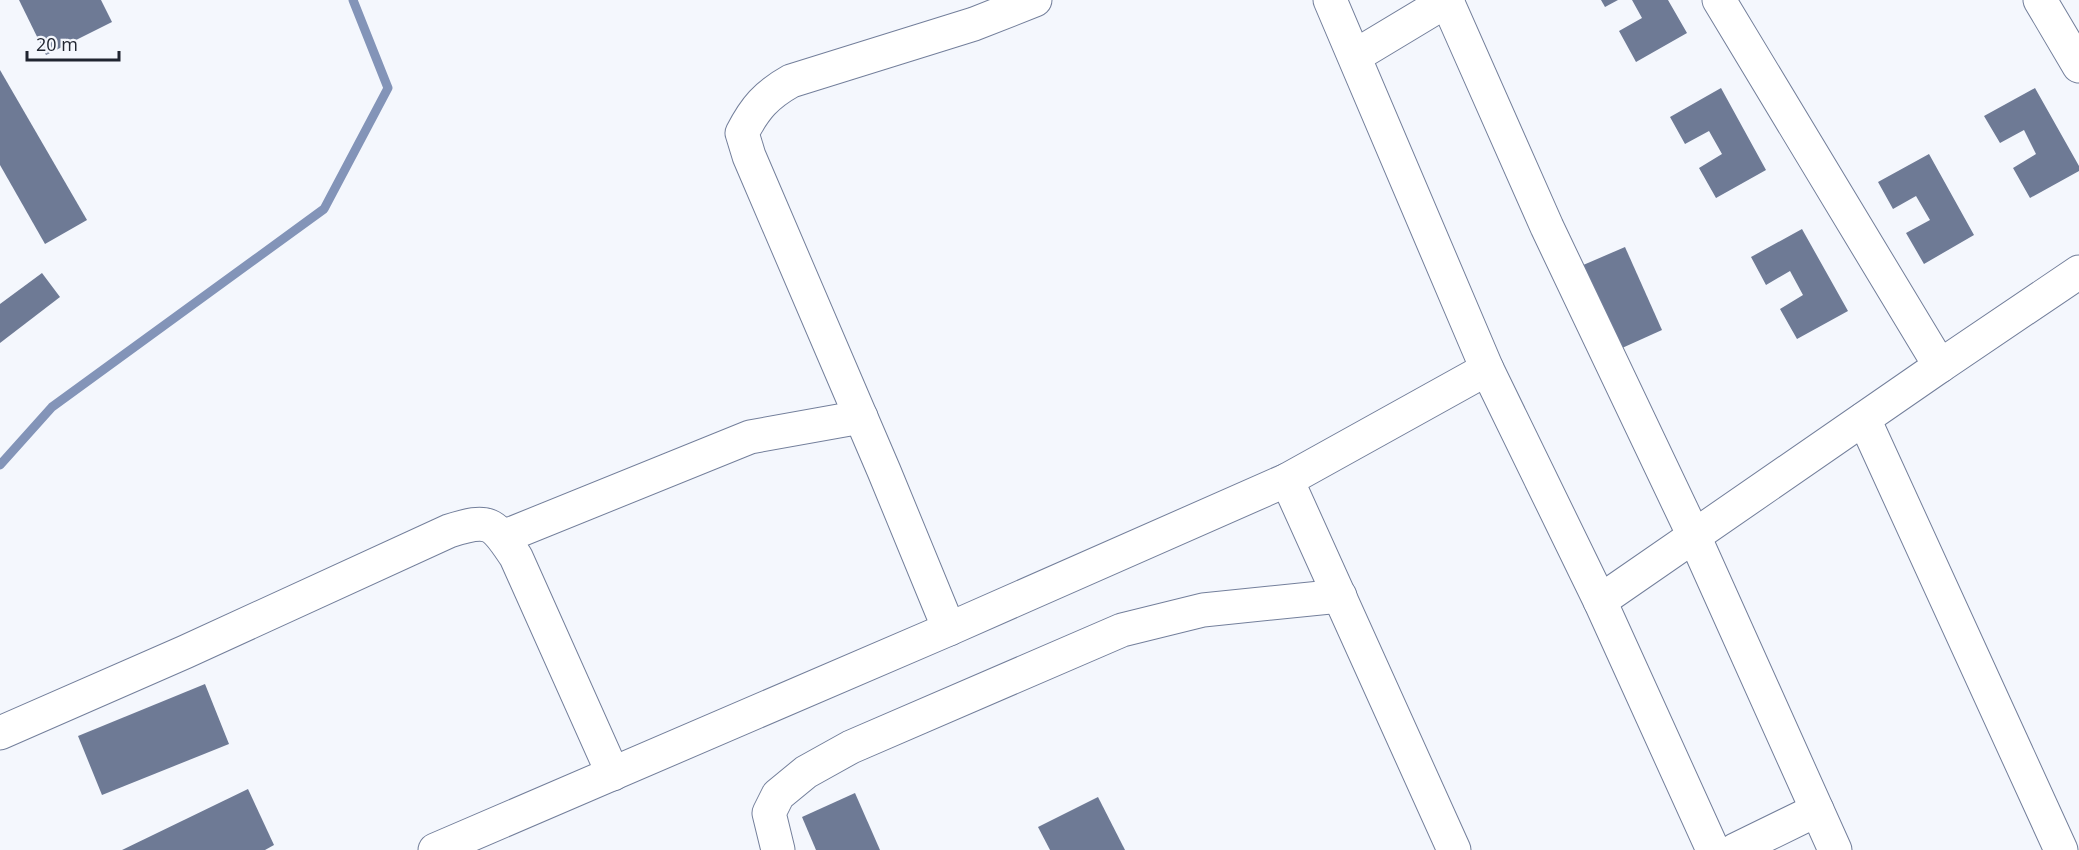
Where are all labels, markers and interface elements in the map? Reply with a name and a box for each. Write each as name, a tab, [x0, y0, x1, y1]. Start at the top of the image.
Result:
scale bar	[27, 24, 118, 62]
text: 20 m	[36, 32, 78, 56]

